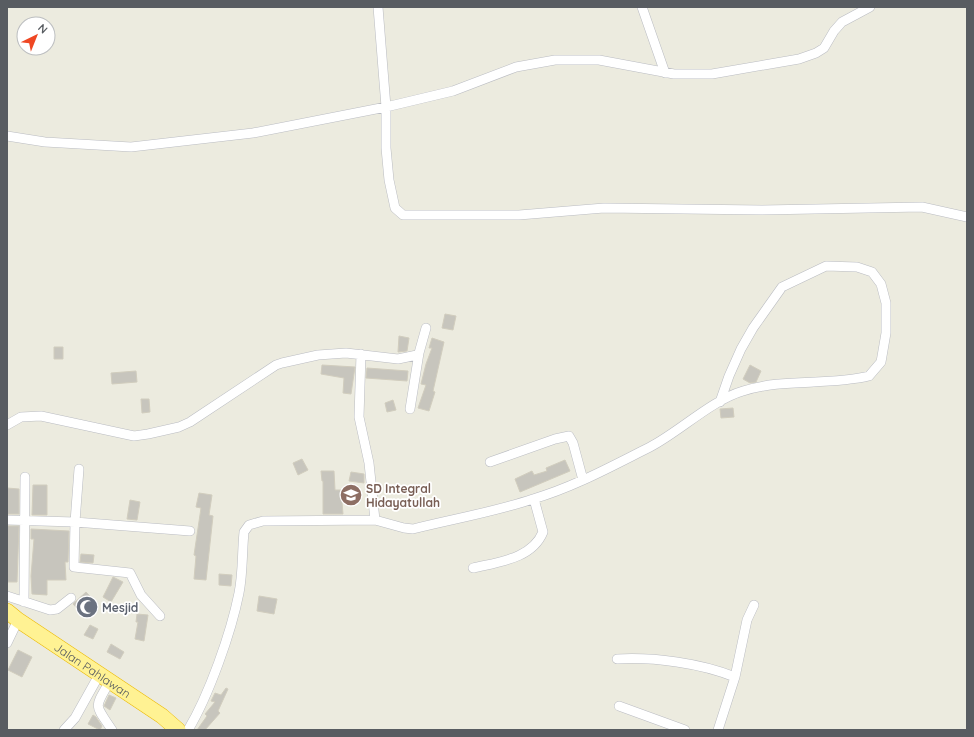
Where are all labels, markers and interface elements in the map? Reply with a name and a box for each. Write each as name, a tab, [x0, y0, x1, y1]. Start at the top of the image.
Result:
north arrow	[16, 16, 56, 56]
text: N	[35, 21, 51, 37]
place label: SD Integral Hidayatullah	[366, 481, 440, 510]
school or university icon: SD Integral Hidayatullah	[338, 482, 364, 508]
mosque icon: Mesjid	[74, 594, 100, 620]
place label: Mesjid	[102, 600, 138, 615]
street label: Jalan Pahlawan	[52, 639, 134, 701]

